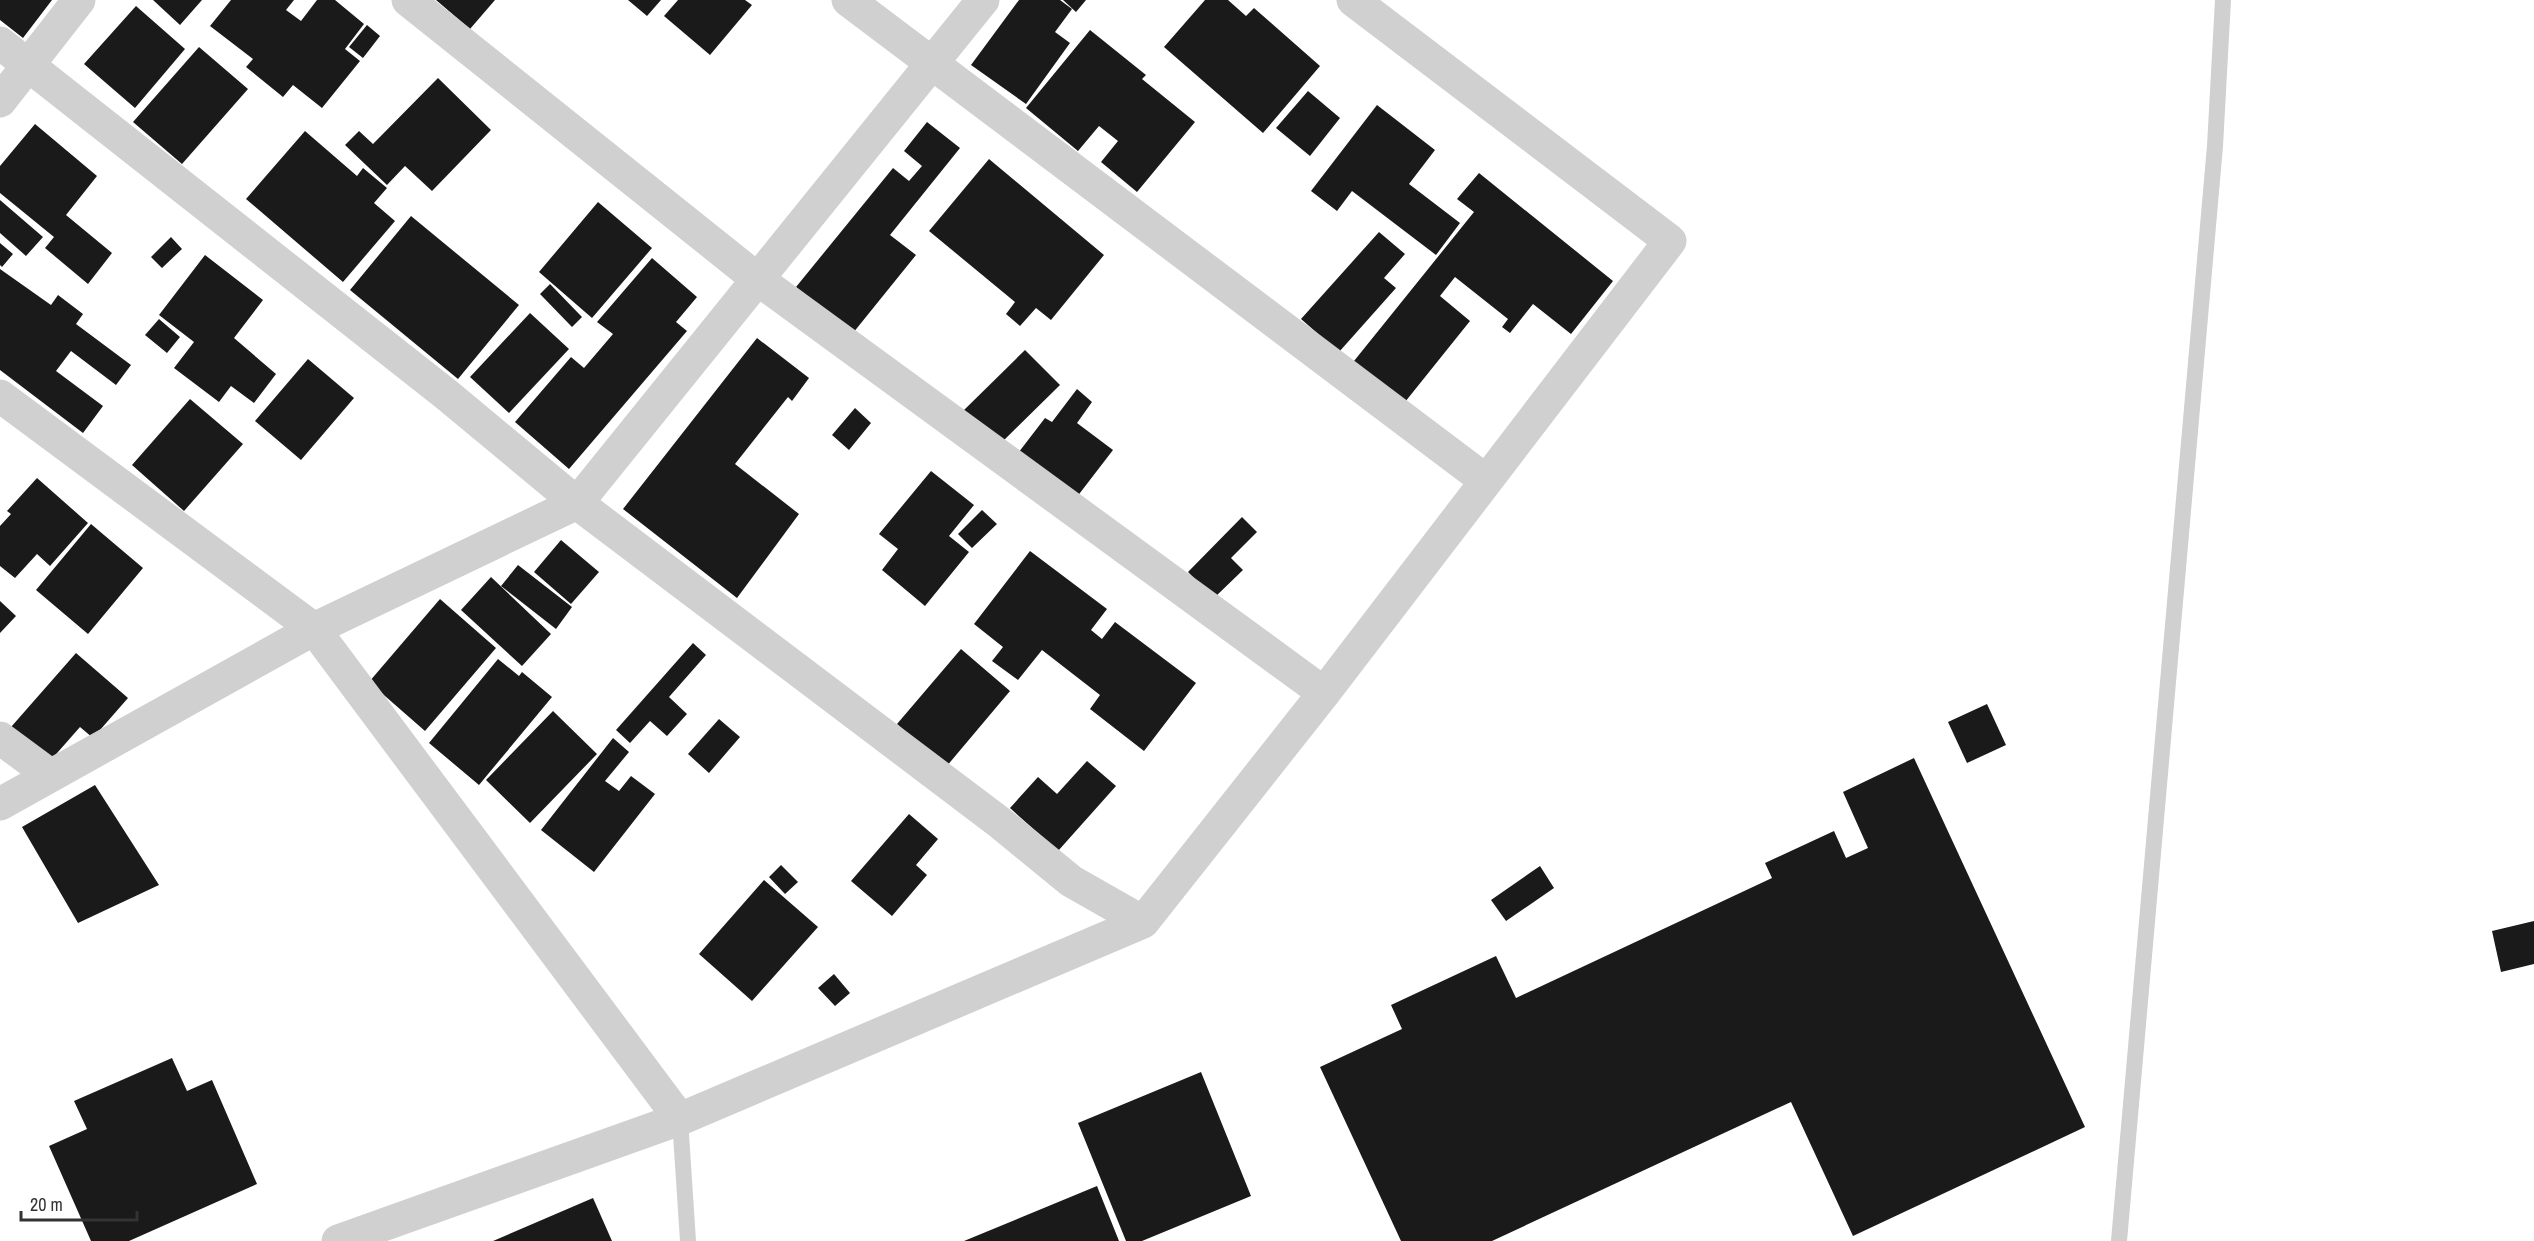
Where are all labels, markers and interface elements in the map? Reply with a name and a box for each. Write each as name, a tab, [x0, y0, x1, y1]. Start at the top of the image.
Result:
scale bar	[21, 1184, 136, 1222]
text: 20 m	[30, 1192, 63, 1217]

